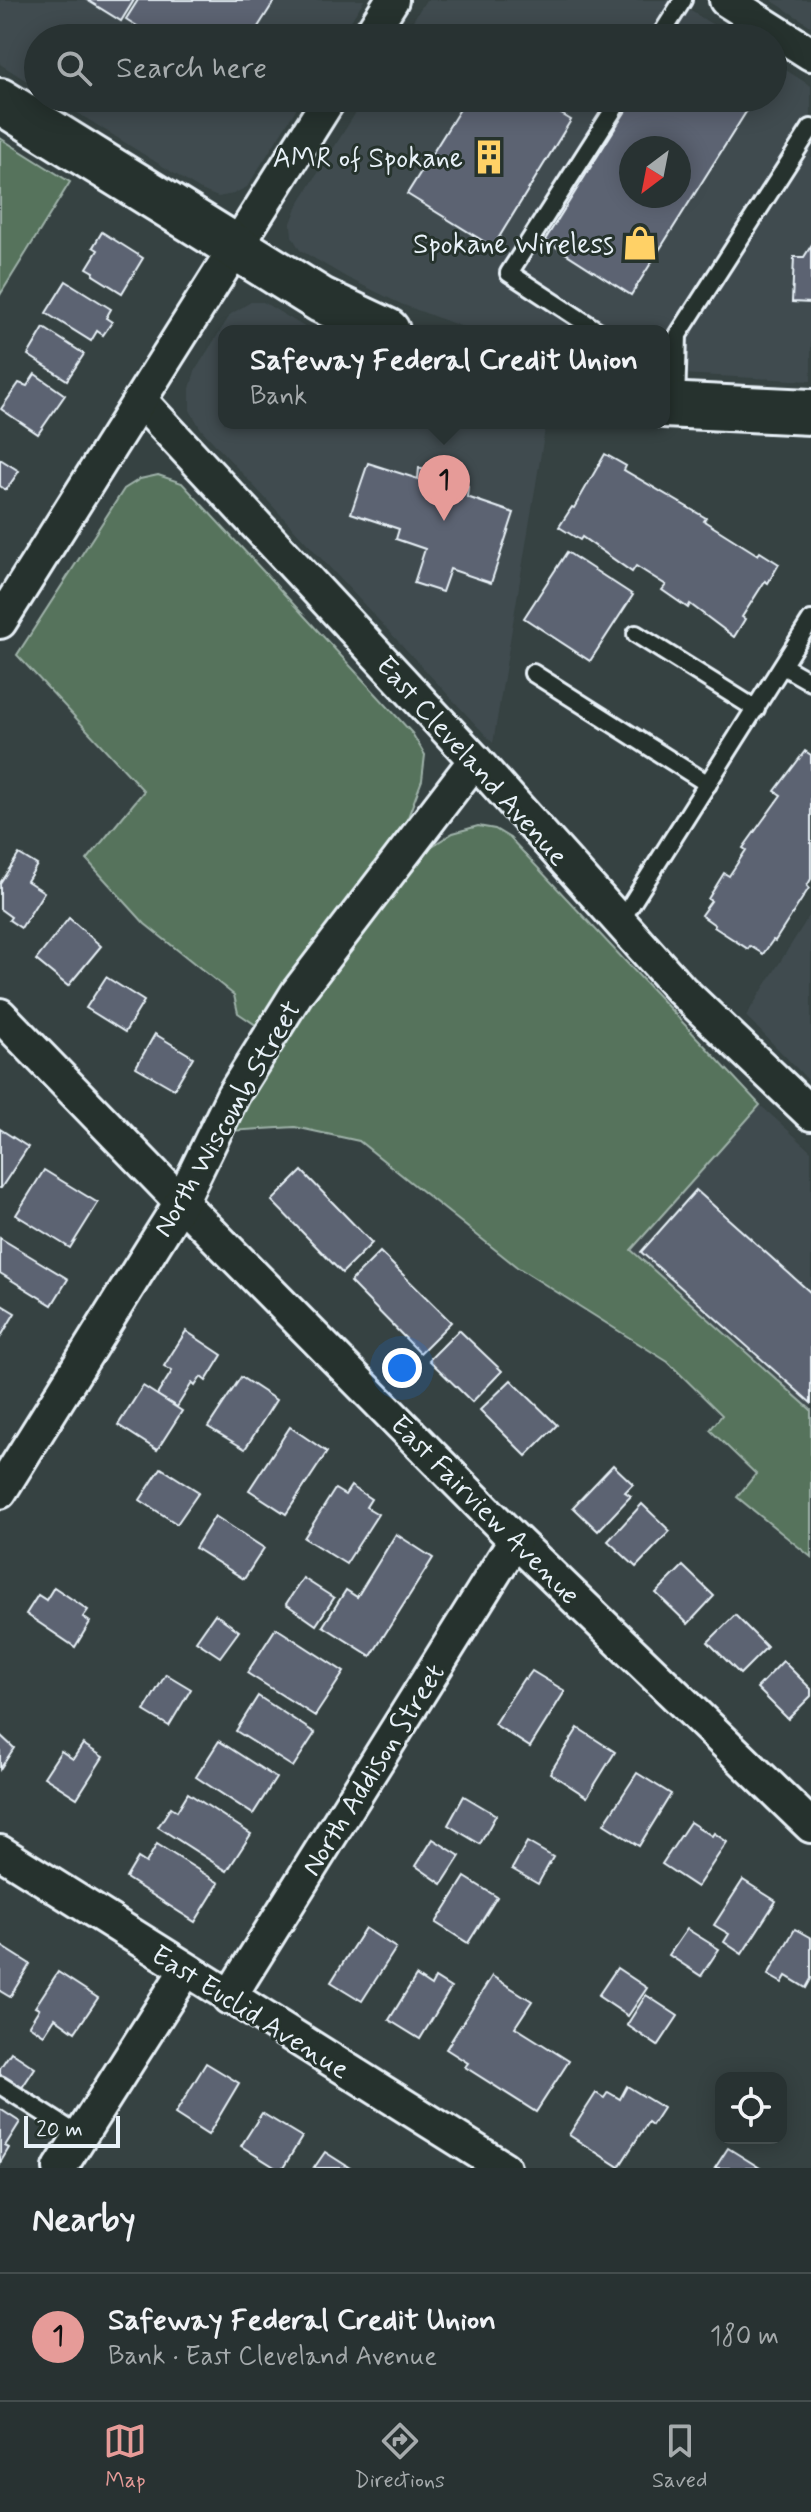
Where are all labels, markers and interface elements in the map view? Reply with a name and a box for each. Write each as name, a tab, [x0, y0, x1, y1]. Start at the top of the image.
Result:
search box	[24, 24, 787, 112]
icon: search	[52, 46, 96, 90]
text: Search here	[116, 49, 267, 88]
north arrow	[619, 136, 691, 208]
building icon: AMR of Spokane	[470, 138, 508, 176]
place label: AMR of Spokane	[273, 141, 463, 178]
shop icon: Spokane Wireless	[621, 224, 659, 262]
place label: Spokane Wireless	[413, 227, 614, 264]
popup	[218, 325, 670, 429]
text: Safeway Federal Credit Union	[250, 341, 638, 380]
text: Bank	[250, 380, 307, 414]
pin: 1	[418, 455, 470, 521]
street label: East Cleveland Avenue	[367, 649, 576, 875]
street label: North Wiscomb Street	[145, 994, 311, 1244]
your location	[382, 1348, 422, 1388]
street label: East Fairview Avenue	[381, 1408, 587, 1614]
street label: North Addison Street	[294, 1657, 454, 1883]
street label: East Euclid Avenue	[144, 1937, 356, 2089]
map controls	[715, 2072, 787, 2144]
button: locate	[715, 2072, 787, 2144]
scale bar	[24, 2112, 120, 2148]
text: 20 m	[36, 2116, 83, 2144]
text: Nearby	[32, 2198, 136, 2243]
text: Safeway Federal Credit Union	[108, 2301, 496, 2340]
text: 1	[52, 2320, 64, 2354]
text: 180 m	[710, 2320, 779, 2354]
text: Bank · East Cleveland Avenue	[108, 2340, 437, 2374]
tab: Map	[103, 2419, 147, 2495]
tab: Directions	[354, 2419, 445, 2495]
tab: Saved	[652, 2419, 707, 2495]

